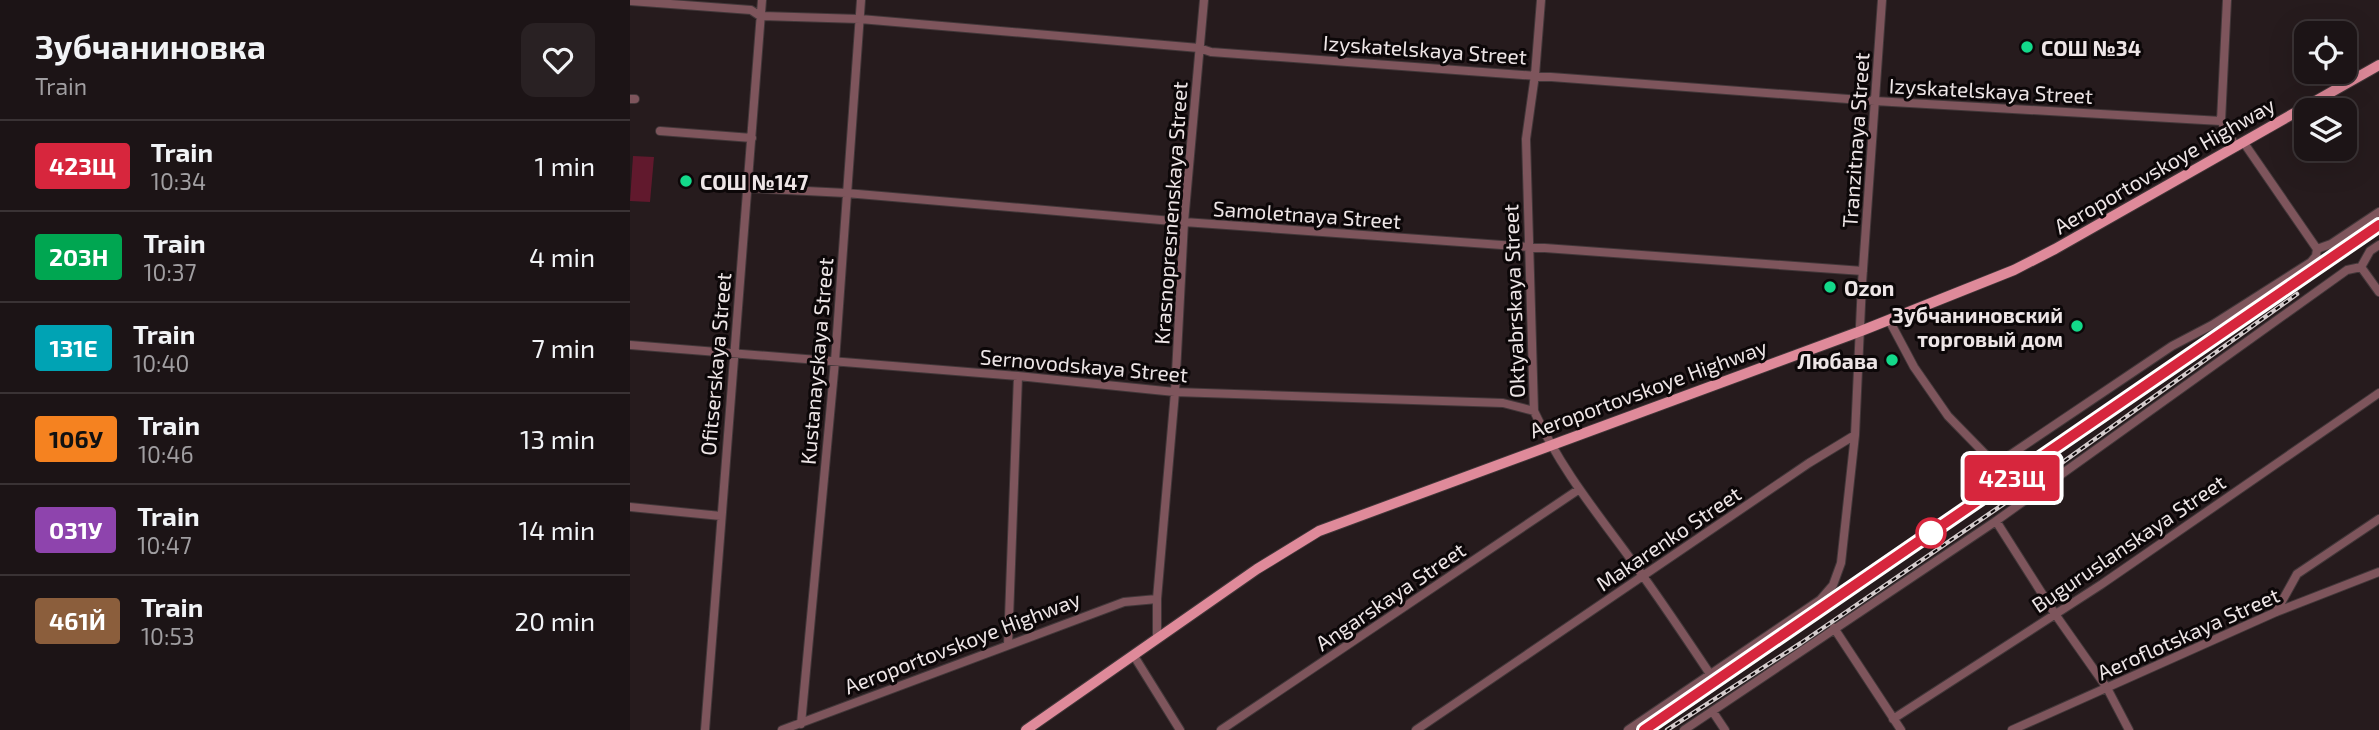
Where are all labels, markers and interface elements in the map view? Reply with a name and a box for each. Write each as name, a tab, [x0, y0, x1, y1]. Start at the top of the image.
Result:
map controls	[2294, 21, 2357, 161]
button: locate	[2294, 21, 2357, 84]
button: heart	[521, 23, 595, 97]
text: Зубчаниновка	[35, 26, 266, 66]
street label: Izyskatelskaya Street	[1322, 29, 1528, 69]
place label: СОШ №34	[2041, 35, 2141, 60]
marker: СОШ №34	[2019, 39, 2035, 55]
street label: Tranzitnaya Street	[1836, 52, 1874, 228]
text: Train	[35, 72, 87, 100]
street label: Izyskatelskaya Street	[1888, 72, 2094, 108]
street label: Krasnopresnenskaya Street	[1148, 81, 1192, 345]
street label: Aeroportovskoye Highway	[2049, 91, 2279, 239]
button: layers	[2294, 98, 2357, 161]
text: Train	[151, 136, 213, 167]
text: 1 min	[535, 150, 595, 181]
text: 423Щ	[49, 151, 116, 180]
text: 10:34	[151, 167, 206, 195]
place label: СОШ №147	[700, 169, 808, 194]
marker: СОШ №147	[678, 173, 694, 189]
street label: Samoletnaya Street	[1212, 195, 1402, 233]
street label: Oktyabrskaya Street	[1497, 204, 1529, 398]
text: Train	[143, 227, 206, 258]
text: 4 min	[529, 241, 595, 272]
text: 203Н	[49, 242, 108, 271]
street label: Kustanayskaya Street	[794, 256, 838, 466]
text: 10:37	[143, 258, 196, 286]
street label: Ofitserskaya Street	[695, 271, 735, 457]
place label: Ozon	[1844, 275, 1894, 300]
marker: Ozon	[1822, 279, 1838, 295]
place label: Зубчаниновский торговый дом	[1892, 302, 2063, 351]
text: Train	[133, 318, 195, 349]
marker: Зубчаниновский торговый дом	[2069, 318, 2085, 334]
text: 7 min	[532, 332, 595, 363]
text: 131Е	[49, 333, 98, 362]
street label: Aeroportovskoye Highway	[1526, 333, 1770, 443]
street label: Sernovodskaya Street	[979, 343, 1189, 387]
place label: Любава	[1798, 348, 1878, 373]
text: 10:40	[133, 349, 189, 377]
marker: Любава	[1884, 352, 1900, 368]
text: Train	[138, 409, 200, 440]
text: 13 min	[520, 423, 595, 454]
text: 106У	[49, 424, 103, 453]
text: 10:46	[138, 440, 194, 468]
line badge: 423Щ	[1963, 455, 2061, 501]
text: 423Щ	[1979, 463, 2045, 492]
street label: Buguruslanskaya Street	[2026, 469, 2230, 617]
street label: Makarenko Street	[1591, 480, 1745, 596]
text: Train	[137, 500, 200, 531]
text: 14 min	[519, 514, 595, 545]
text: 031У	[49, 515, 102, 544]
unlabelled marker	[1916, 518, 1946, 548]
text: 10:47	[137, 531, 192, 559]
street label: Angarskaya Street	[1310, 537, 1470, 655]
street label: Aeroflotskaya Street	[2093, 582, 2283, 684]
street label: Aeroportovskoye Highway	[840, 585, 1084, 699]
text: Train	[141, 591, 203, 622]
text: 20 min	[515, 605, 595, 636]
text: 461Й	[49, 606, 106, 635]
text: 10:53	[141, 622, 195, 650]

